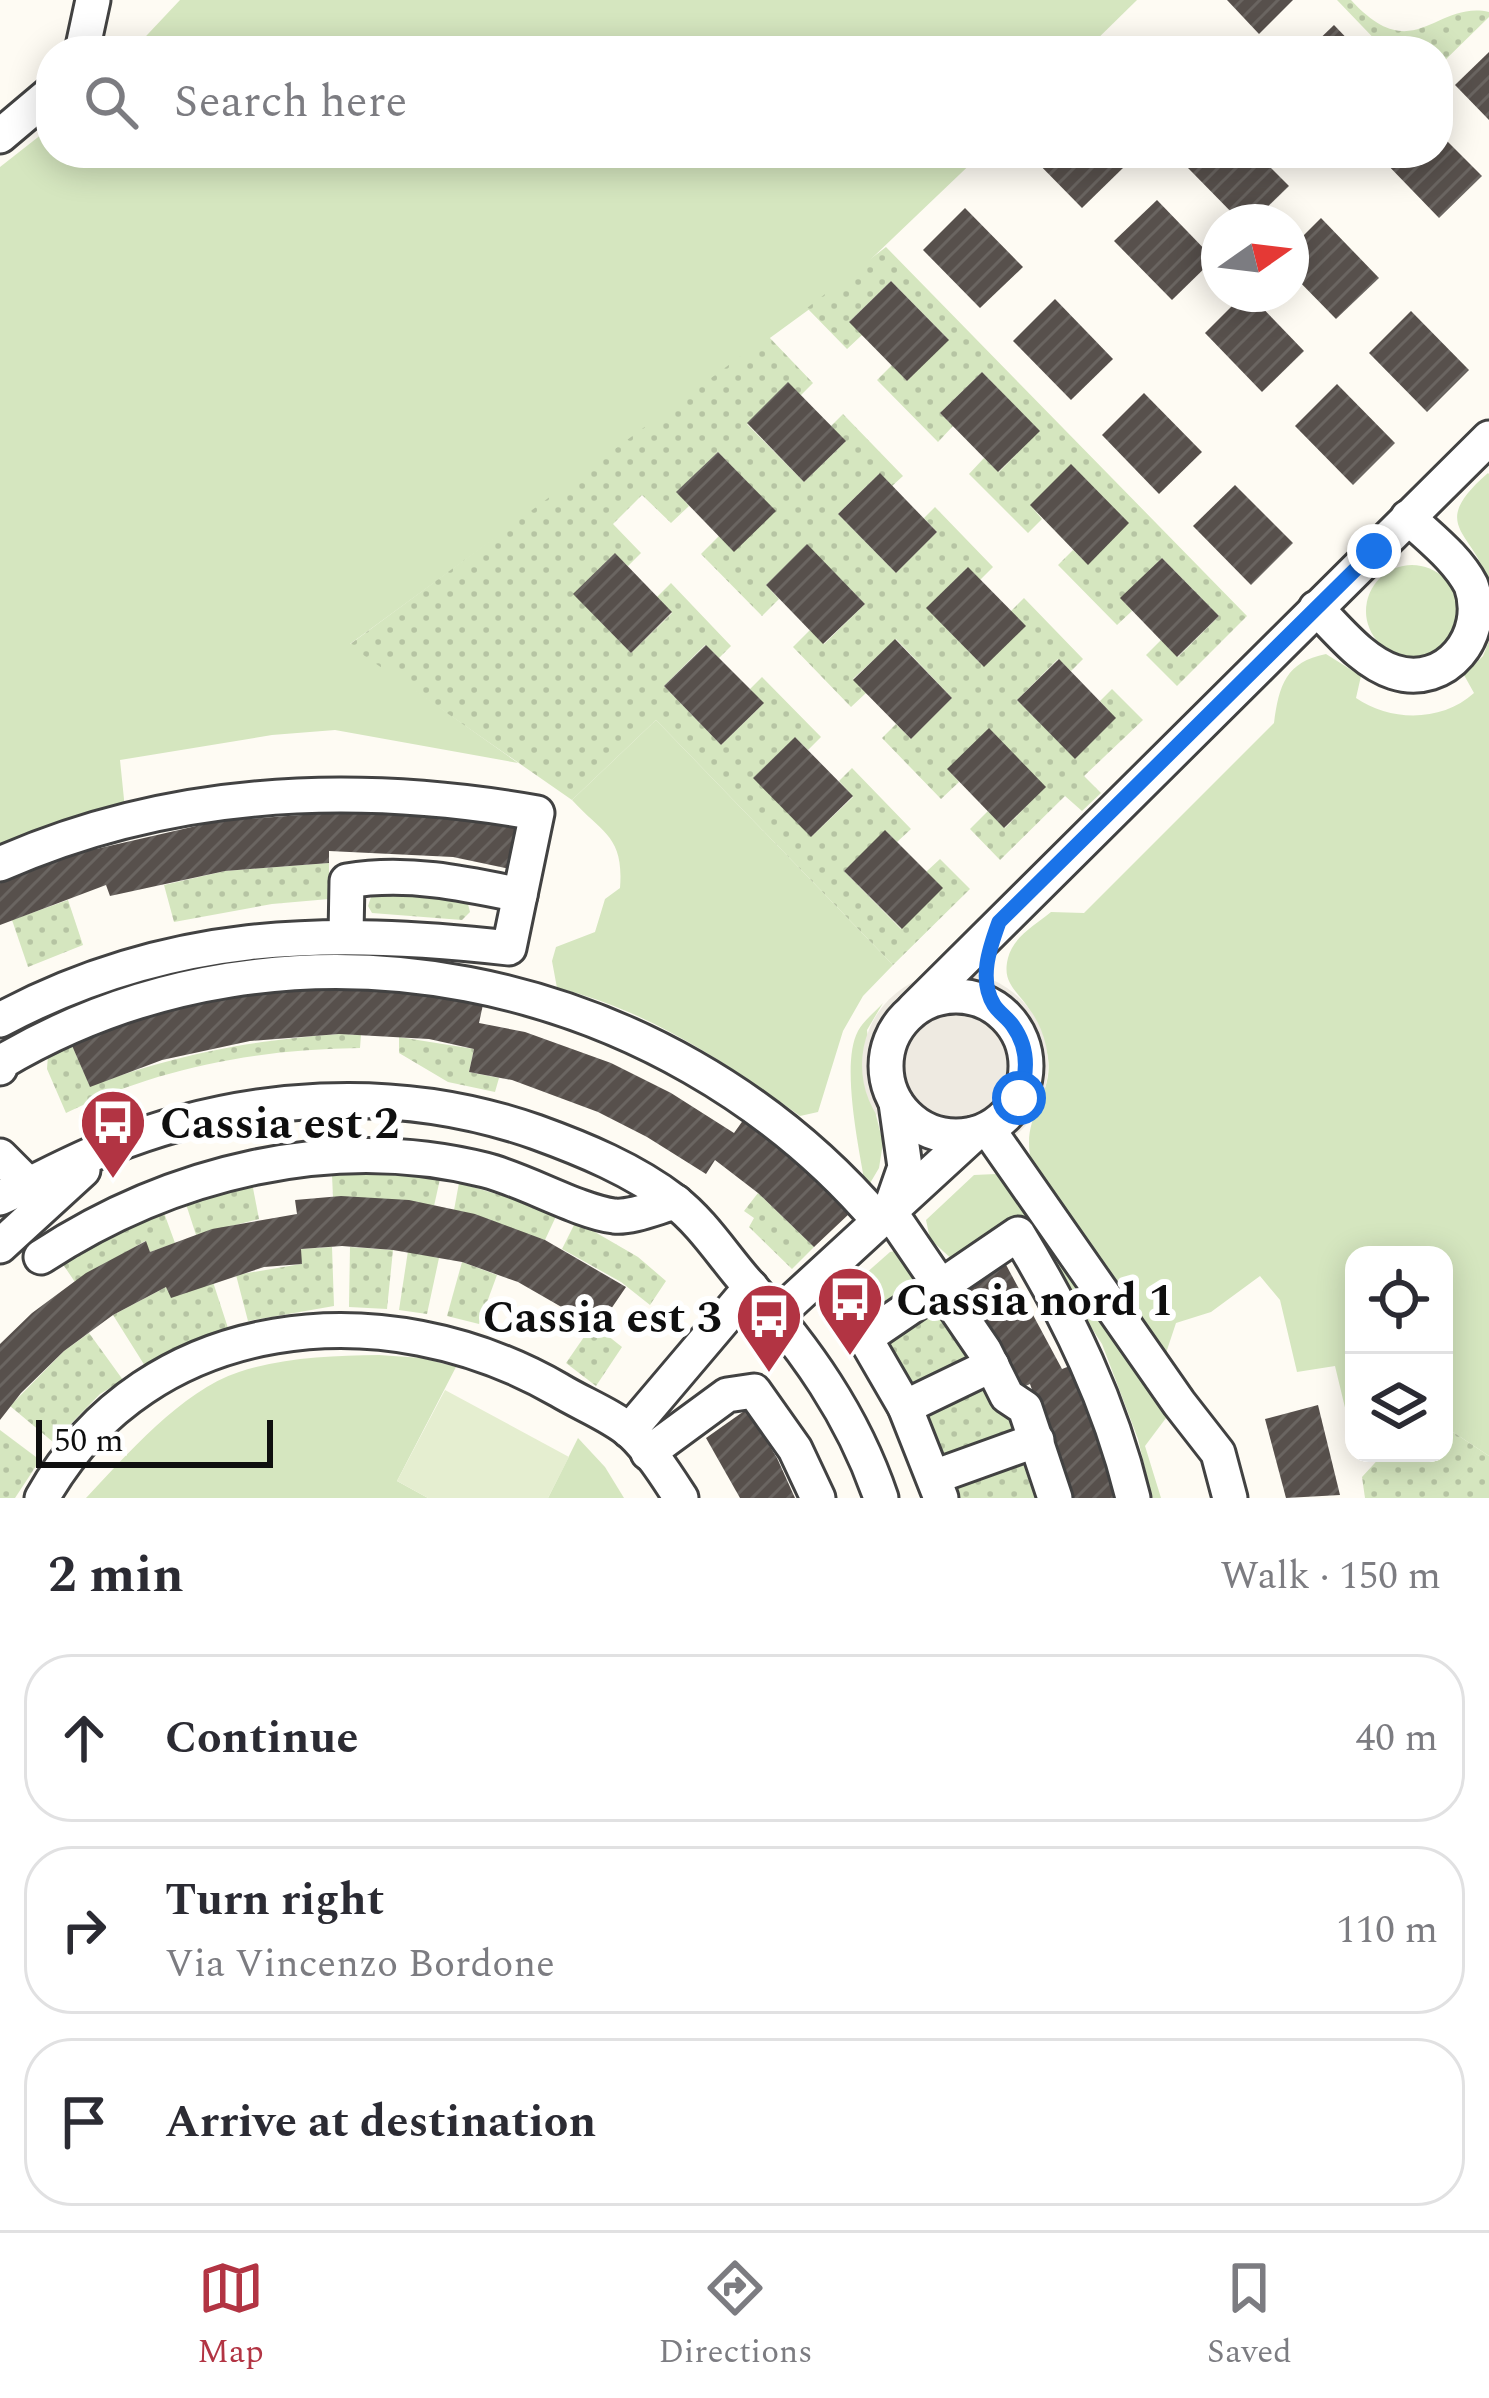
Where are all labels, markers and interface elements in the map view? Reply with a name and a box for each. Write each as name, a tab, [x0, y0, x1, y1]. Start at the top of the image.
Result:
search box	[36, 36, 1453, 168]
text: Search here	[174, 68, 407, 137]
icon: search	[78, 69, 144, 135]
north arrow	[1201, 204, 1309, 312]
route end	[1347, 524, 1401, 578]
route start	[992, 1071, 1046, 1125]
bus stop icon: Cassia est 2	[78, 1087, 148, 1181]
place label: Cassia est 2	[160, 1090, 399, 1159]
map controls	[1345, 1246, 1453, 1462]
button: locate	[1345, 1246, 1453, 1354]
bus stop icon: Cassia nord 1	[815, 1264, 885, 1358]
place label: Cassia nord 1	[896, 1267, 1174, 1336]
bus stop icon: Cassia est 3	[734, 1281, 804, 1375]
place label: Cassia est 3	[483, 1284, 722, 1353]
button: layers	[1345, 1354, 1453, 1462]
scale bar	[36, 1414, 273, 1467]
text: 50 m	[54, 1416, 124, 1466]
text: 2 min	[48, 1537, 184, 1615]
text: Walk · 150 m	[1220, 1547, 1441, 1606]
text: Continue	[165, 1704, 358, 1773]
icon: ahead	[51, 1705, 117, 1771]
text: 40 m	[1356, 1709, 1438, 1768]
text: Turn right	[165, 1866, 384, 1935]
icon: right	[51, 1897, 117, 1963]
text: 110 m	[1336, 1901, 1438, 1960]
text: Via Vincenzo Bordone	[165, 1935, 555, 1994]
text: Arrive at destination	[165, 2088, 596, 2157]
icon: arrive	[51, 2089, 117, 2155]
tab: Map	[197, 2255, 264, 2377]
tab: Directions	[658, 2255, 812, 2377]
tab: Saved	[1207, 2255, 1292, 2377]

